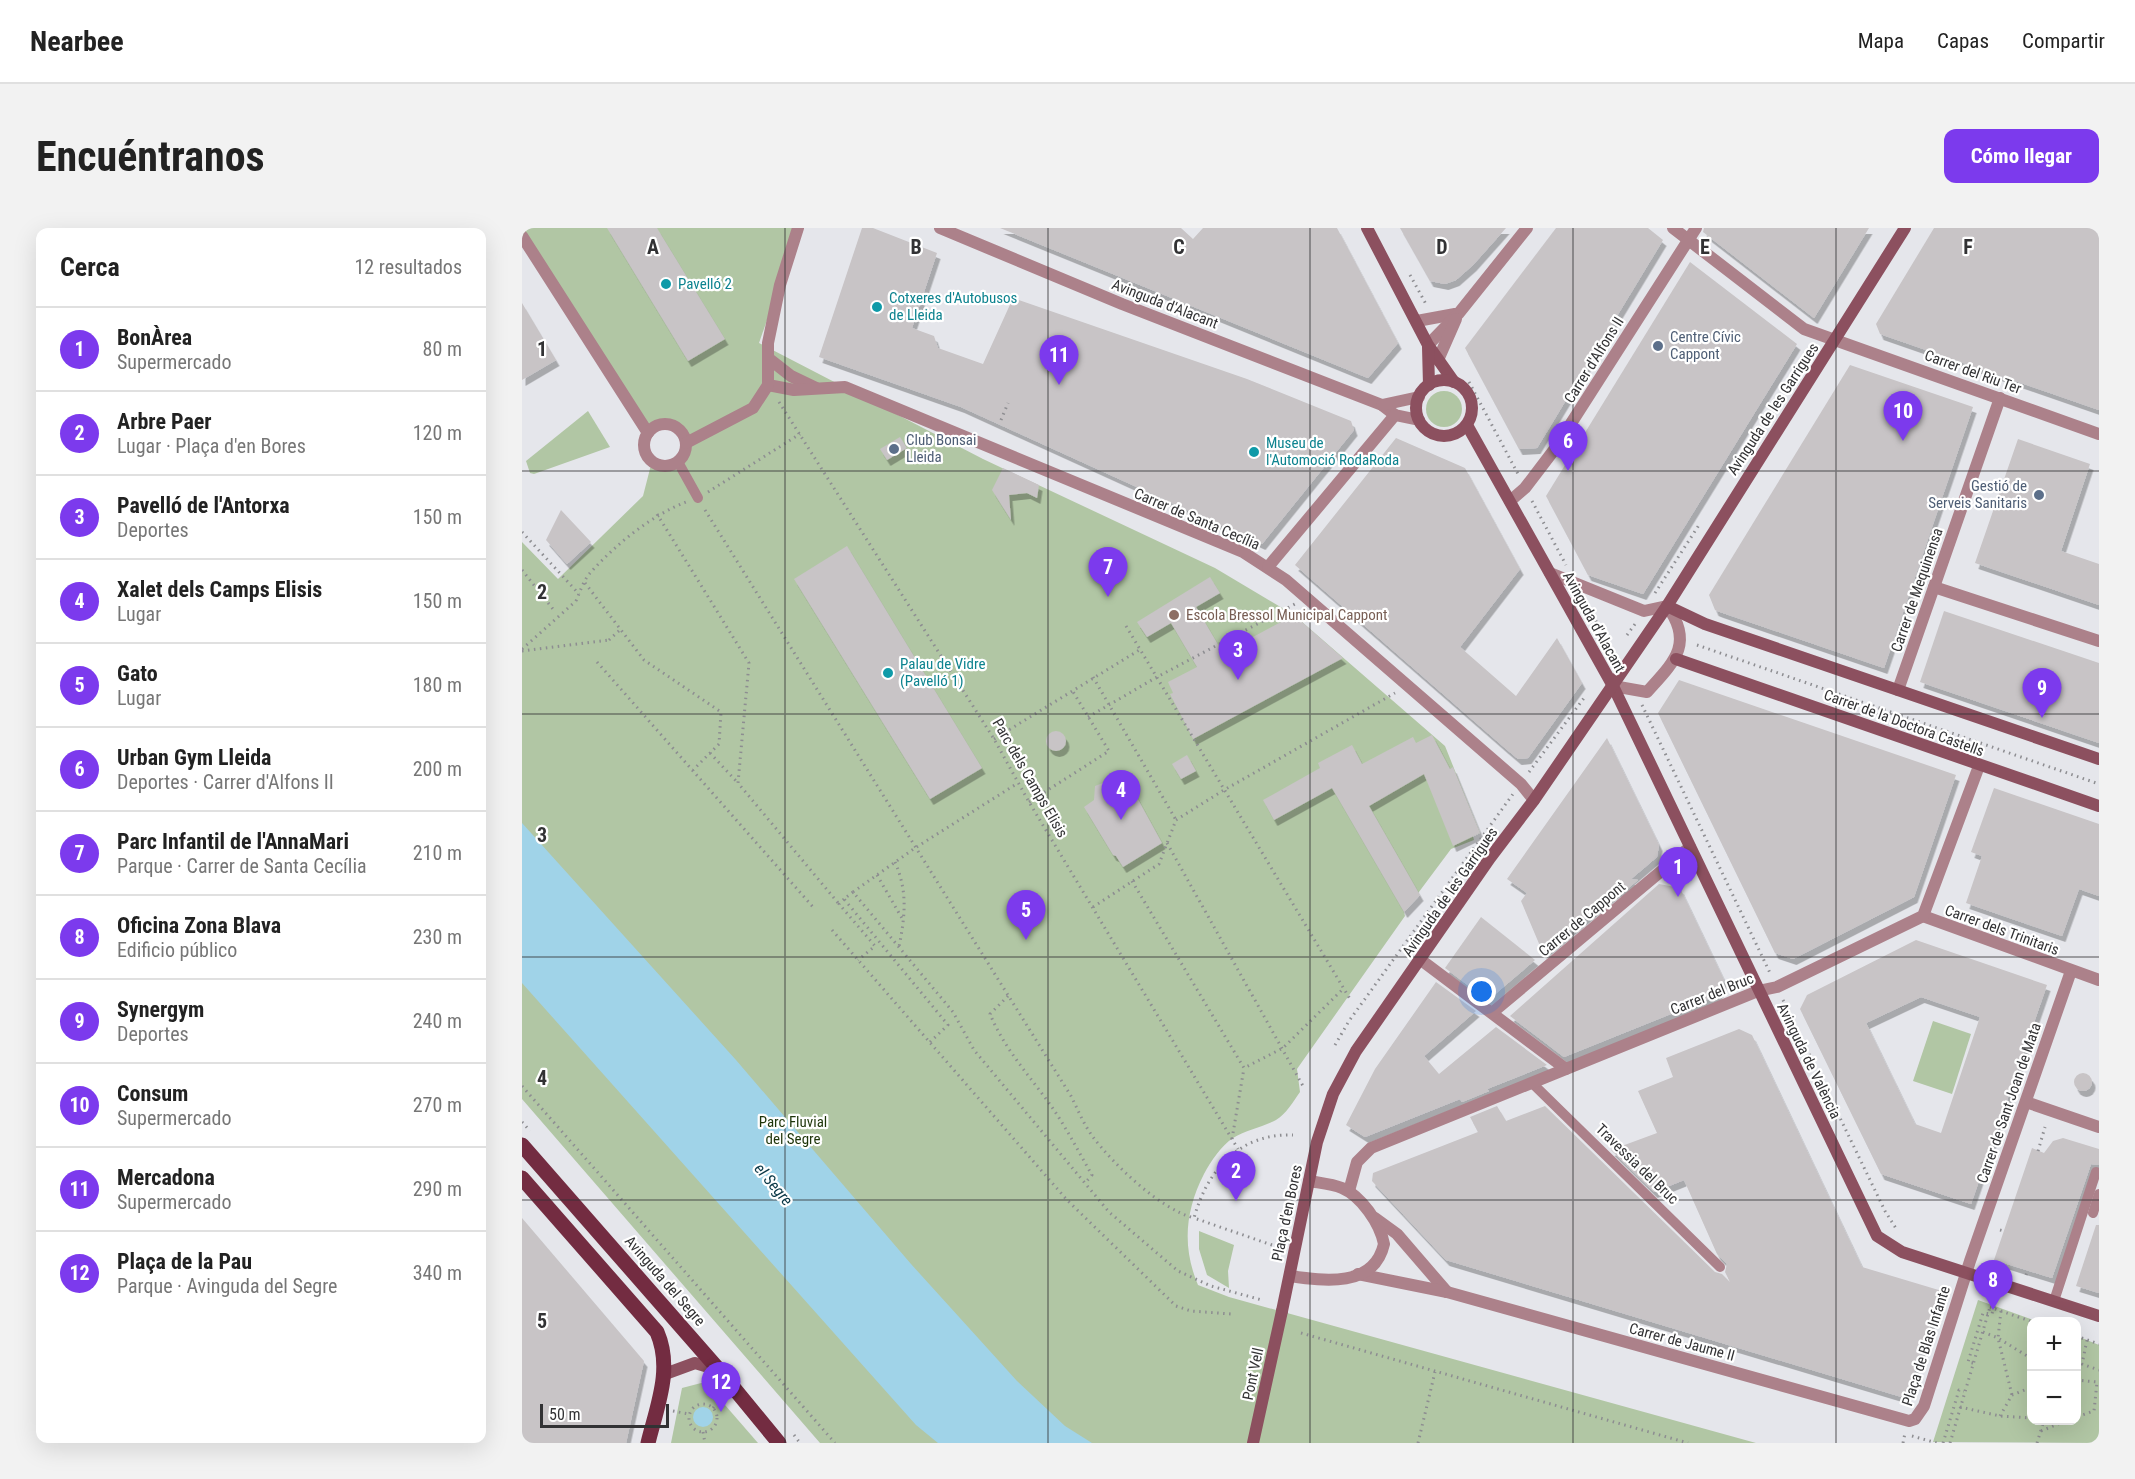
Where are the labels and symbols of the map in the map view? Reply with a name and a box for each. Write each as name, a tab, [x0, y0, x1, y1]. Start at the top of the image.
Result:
text: A	[647, 235, 659, 259]
text: B	[910, 235, 922, 259]
text: C	[1173, 235, 1185, 259]
text: D	[1436, 235, 1448, 259]
text: E	[1700, 235, 1710, 259]
text: F	[1963, 235, 1973, 259]
place label: Pavelló 2	[678, 275, 732, 293]
street label: Avinguda d'Alacant	[1109, 275, 1221, 333]
marker: Pavelló 2	[659, 277, 673, 291]
place label: Cotxeres d'Autobusos de Lleida	[889, 289, 1018, 324]
marker: Cotxeres d'Autobusos de Lleida	[870, 300, 884, 314]
street label: Carrer d'Alfons II	[1560, 314, 1628, 406]
place label: Centre Cívic Cappont	[1670, 328, 1741, 363]
pin: 11	[1040, 336, 1078, 385]
text: 1	[537, 337, 547, 361]
marker: Centre Cívic Cappont	[1651, 339, 1665, 353]
street label: Avinguda de les Garrigues	[1724, 339, 1823, 478]
street label: Carrer del Riu Ter	[1922, 346, 2024, 398]
pin: 10	[1884, 392, 1922, 441]
pin: 6	[1548, 422, 1588, 471]
place label: Club Bonsai Lleida	[906, 431, 977, 466]
place label: Museu de l'Automoció RodaRoda	[1266, 434, 1399, 469]
marker: Club Bonsai Lleida	[887, 442, 901, 456]
marker: Museu de l'Automoció RodaRoda	[1247, 445, 1261, 459]
place label: Gestió de Serveis Sanitaris	[1928, 477, 2027, 512]
street label: Carrer de Santa Cecília	[1131, 484, 1263, 554]
marker: Gestió de Serveis Sanitaris	[2032, 488, 2046, 502]
street label: Carrer de Mequinensa	[1887, 526, 1947, 654]
pin: 7	[1088, 548, 1128, 597]
street label: Avinguda d'Alacant	[1559, 568, 1629, 676]
text: 2	[537, 580, 547, 604]
place label: Escola Bressol Municipal Cappont	[1186, 606, 1387, 624]
marker: Escola Bressol Municipal Cappont	[1167, 608, 1181, 622]
pin: 3	[1218, 630, 1258, 680]
place label: Palau de Vidre (Pavelló 1)	[900, 655, 985, 690]
marker: Palau de Vidre (Pavelló 1)	[881, 666, 895, 680]
pin: 9	[2022, 668, 2062, 718]
street label: Carrer de la Doctora Castells	[1821, 686, 1987, 760]
street label: Parc dels Camps Elisis	[989, 715, 1072, 841]
pin: 4	[1102, 770, 1140, 820]
text: 3	[537, 823, 547, 847]
street label: Avinguda de les Garrigues	[1398, 824, 1502, 960]
pin: 1	[1658, 848, 1698, 897]
street label: Carrer de Cappont	[1535, 878, 1629, 960]
pin: 5	[1006, 890, 1046, 940]
street label: Carrer dels Trinitaris	[1942, 901, 2062, 959]
street label: Carrer del Bruc	[1668, 969, 1756, 1019]
your location	[1467, 977, 1496, 1006]
street label: Avinguda de València	[1773, 1000, 1845, 1122]
street label: Carrer de Sant Joan de Mata	[1973, 1020, 2045, 1186]
text: 4	[537, 1066, 547, 1090]
park label: Parc Fluvial del Segre	[759, 1113, 827, 1148]
street label: Travessia del Bruc	[1592, 1120, 1682, 1208]
pin: 2	[1216, 1152, 1256, 1201]
water label: el Segre	[750, 1159, 797, 1209]
street label: Plaça d'en Bores	[1268, 1163, 1306, 1263]
street label: Avinguda del Segre	[621, 1232, 709, 1330]
pin: 8	[1974, 1260, 2012, 1310]
street label: Plaça de Blas Infante	[1898, 1284, 1954, 1408]
text: 5	[537, 1309, 547, 1333]
street label: Carrer de Jaume II	[1627, 1319, 1737, 1365]
street label: Pont Vell	[1239, 1346, 1267, 1402]
pin: 12	[702, 1362, 740, 1412]
scale bar	[540, 1401, 669, 1428]

